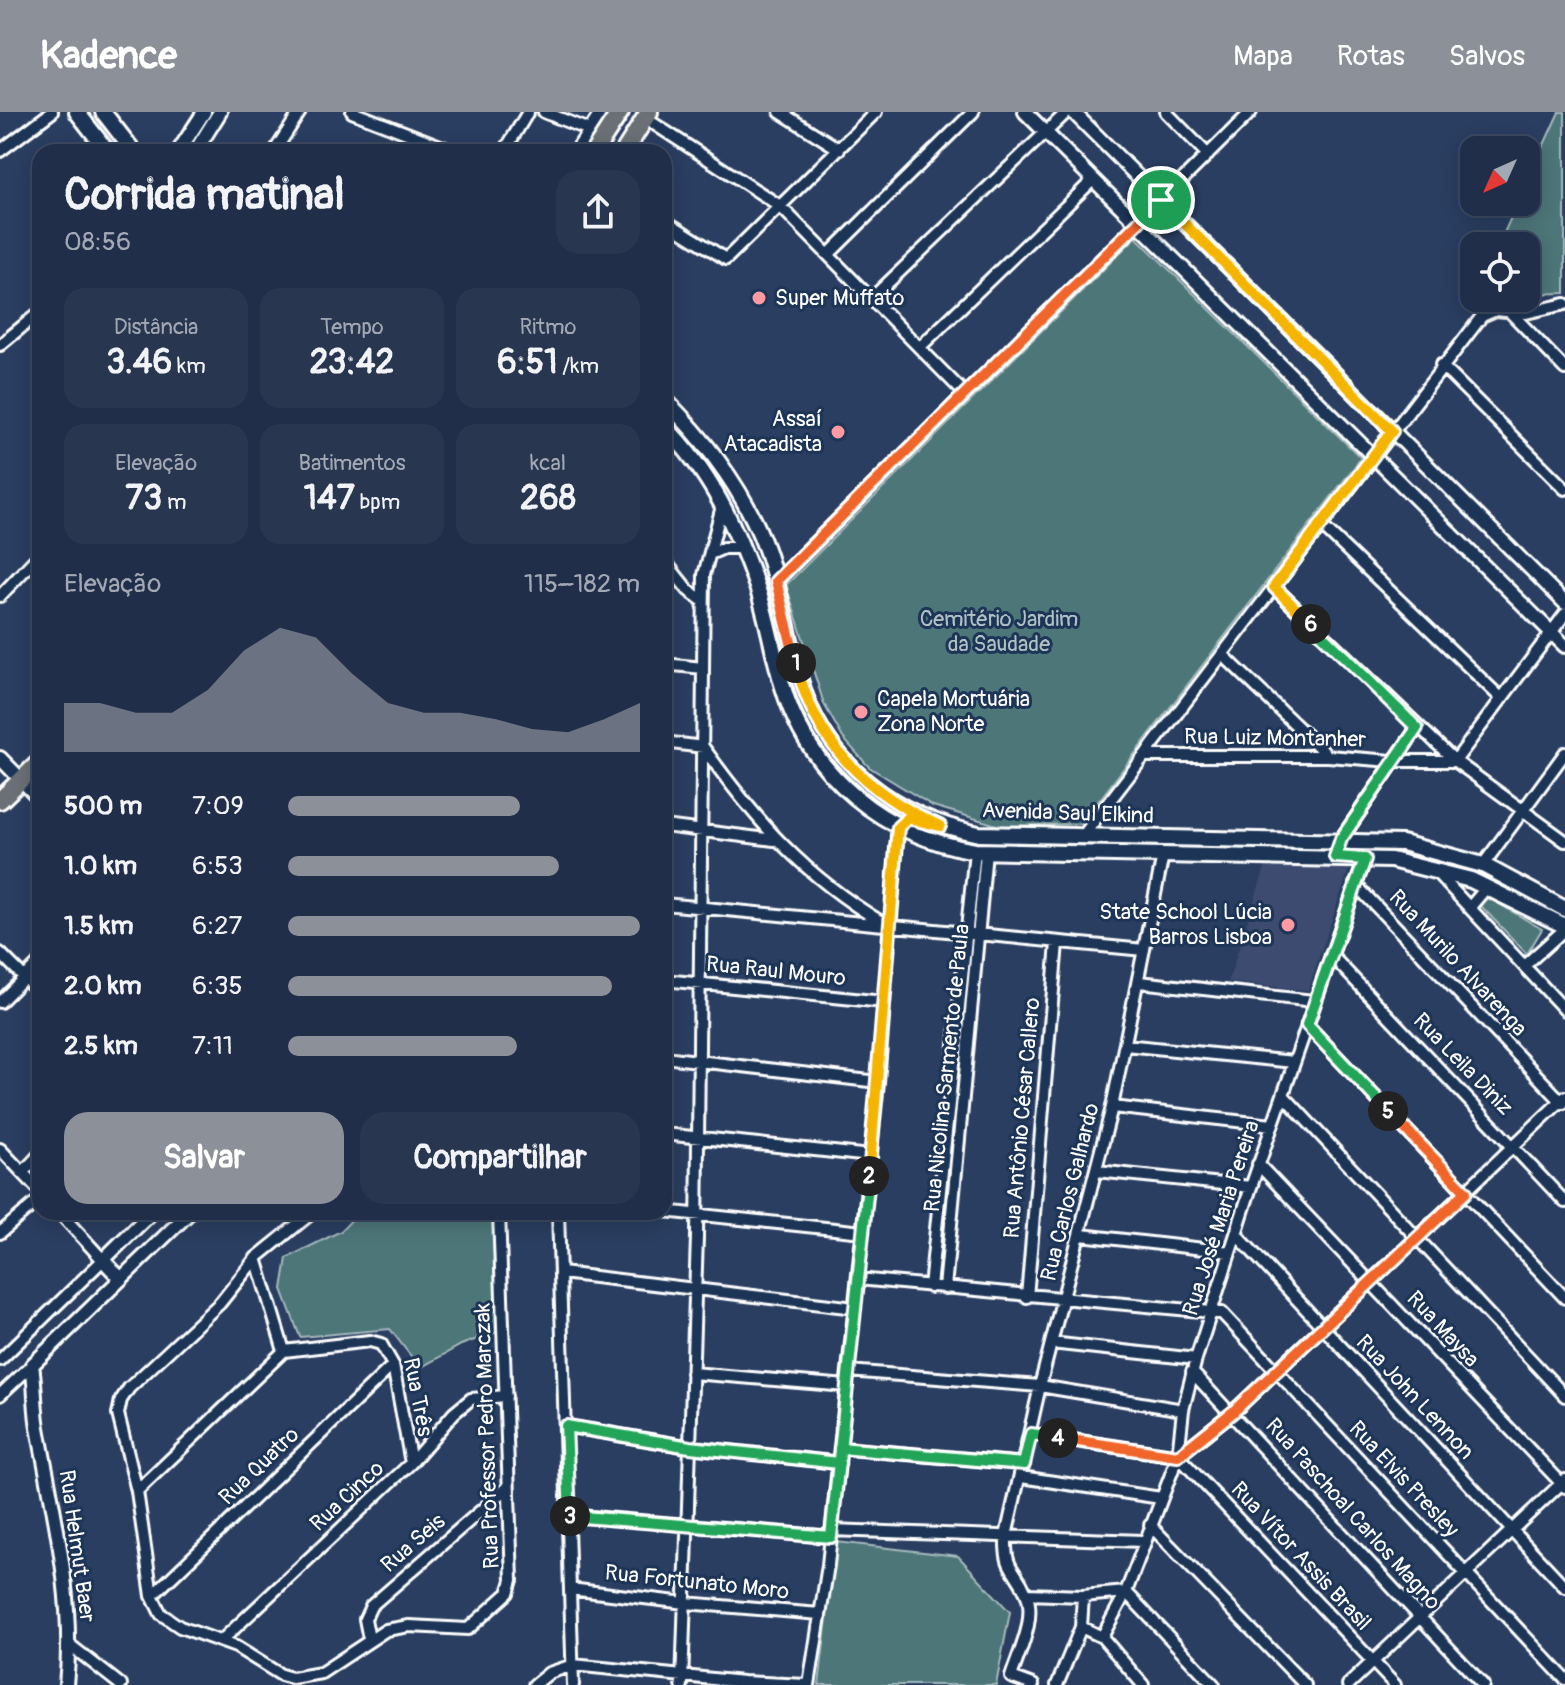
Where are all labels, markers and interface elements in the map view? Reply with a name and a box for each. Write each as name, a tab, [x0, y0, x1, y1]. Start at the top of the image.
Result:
text: Kadence	[40, 32, 177, 80]
text: Mapa	[1233, 39, 1293, 74]
text: Rotas	[1337, 39, 1405, 74]
text: Salvos	[1449, 39, 1525, 74]
north arrow	[1460, 136, 1540, 216]
map controls	[1460, 136, 1540, 312]
pin	[1127, 166, 1195, 234]
text: Corrida matinal	[64, 168, 345, 223]
button: share	[556, 170, 640, 254]
icon: arrive	[1139, 178, 1183, 222]
text: 08:56	[64, 226, 131, 258]
button: locate	[1460, 232, 1540, 312]
place label: Super Muffato	[775, 284, 904, 312]
marker: Super Muffato	[750, 289, 768, 307]
text: Distância	[114, 313, 198, 341]
text: Tempo	[320, 313, 384, 341]
text: Ritmo	[520, 313, 576, 341]
text: 3.46	[106, 341, 172, 384]
text: 23:42	[310, 341, 394, 384]
text: 6:51	[497, 341, 558, 384]
text: km	[172, 352, 206, 380]
text: /km	[558, 352, 599, 380]
place label: Assaí Atacadista	[724, 405, 822, 458]
marker: Assaí Atacadista	[829, 423, 847, 441]
text: Elevação	[115, 449, 197, 477]
text: Batimentos	[299, 449, 405, 477]
text: kcal	[530, 449, 566, 477]
text: 73	[125, 477, 162, 520]
text: 147	[304, 477, 355, 520]
text: 268	[520, 477, 576, 520]
text: m	[162, 488, 187, 516]
text: bpm	[355, 488, 400, 516]
text: Elevação	[64, 568, 161, 600]
text: 115–182 m	[524, 568, 640, 600]
pin: 6	[1291, 604, 1331, 644]
park label: Cemitério Jardim da Saudade	[920, 605, 1078, 658]
text: 6	[1305, 610, 1317, 638]
pin: 1	[776, 643, 816, 683]
text: 1	[792, 649, 800, 677]
place label: Capela Mortuária Zona Norte	[877, 685, 1030, 738]
marker: Capela Mortuária Zona Norte	[852, 703, 870, 721]
street label: Rua Luiz Montanher	[1184, 722, 1366, 754]
text: 500 m	[64, 790, 142, 822]
text: 7:09	[192, 790, 244, 822]
street label: Avenida Saul Elkind	[982, 796, 1154, 830]
text: 1.0 km	[64, 850, 137, 882]
text: 6:53	[192, 850, 243, 882]
street label: Rua Murilo Alvarenga	[1383, 884, 1533, 1042]
place label: State School Lúcia Barros Lisboa	[1099, 898, 1272, 951]
text: 1.5 km	[64, 910, 134, 942]
text: 6:27	[192, 910, 242, 942]
marker: State School Lúcia Barros Lisboa	[1279, 916, 1297, 934]
street label: Rua Nicolina Sarmento de Paula	[918, 922, 976, 1214]
street label: Rua Raul Mouro	[705, 950, 847, 992]
text: 2.0 km	[64, 970, 142, 1002]
text: 6:35	[192, 970, 243, 1002]
street label: Rua Antônio César Callero	[998, 996, 1046, 1240]
street label: Rua Leila Diniz	[1407, 1007, 1519, 1121]
text: 2.5 km	[64, 1030, 138, 1062]
text: 7:11	[192, 1030, 233, 1062]
pin: 5	[1368, 1091, 1408, 1131]
text: 5	[1382, 1097, 1394, 1125]
street label: Rua Carlos Galhardo	[1034, 1100, 1106, 1284]
button: Salvar	[64, 1112, 344, 1204]
button: Compartilhar	[360, 1112, 640, 1204]
street label: Rua José Maria Pereira	[1176, 1117, 1266, 1319]
pin: 2	[849, 1156, 889, 1196]
text: 2	[863, 1162, 875, 1190]
street label: Rua Maysa	[1401, 1285, 1485, 1373]
street label: Rua Professor Pedro Marczak	[468, 1303, 506, 1569]
street label: Rua John Lennon	[1350, 1329, 1480, 1465]
street label: Rua Três	[397, 1355, 439, 1439]
street label: Rua Paschoal Carlos Magno	[1259, 1412, 1447, 1616]
street label: Rua Elvis Presley	[1343, 1415, 1465, 1543]
pin: 4	[1038, 1418, 1078, 1458]
street label: Rua Quatro	[213, 1421, 305, 1511]
text: 4	[1052, 1424, 1064, 1452]
street label: Rua Cinco	[304, 1454, 390, 1537]
street label: Rua Helmut Baer	[52, 1468, 102, 1624]
street label: Rua Vítor Assis Brasil	[1225, 1476, 1377, 1636]
pin: 3	[550, 1496, 590, 1536]
text: 3	[564, 1502, 576, 1530]
street label: Rua Seis	[375, 1507, 451, 1579]
street label: Rua Fortunato Moro	[604, 1558, 791, 1606]

